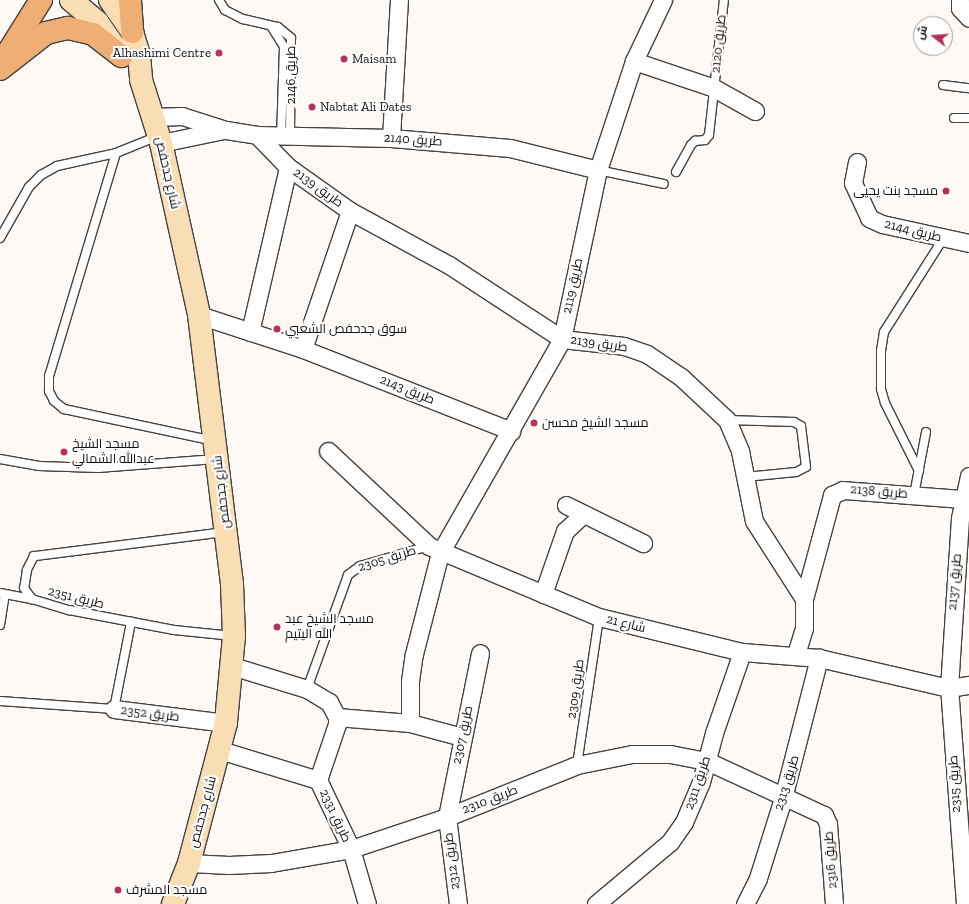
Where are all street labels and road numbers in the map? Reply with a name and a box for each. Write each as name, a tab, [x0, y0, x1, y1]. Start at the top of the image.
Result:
street label: طريق 2120	[708, 14, 730, 74]
street label: طريق 2146	[283, 46, 299, 104]
street label: طريق 2140	[383, 130, 443, 150]
street label: شارع جدحفص	[151, 135, 183, 211]
street label: طريق 2139	[290, 165, 346, 211]
street label: طريق 2144	[883, 216, 943, 246]
street label: طريق 2119	[560, 257, 586, 315]
street label: طريق 2139	[569, 332, 629, 356]
street label: طريق 2143	[377, 372, 437, 408]
street label: شارع جدحفص	[210, 454, 234, 530]
street label: طريق 2138	[850, 482, 908, 502]
street label: طريق 2305	[356, 543, 418, 575]
street label: طريق 2137	[945, 553, 965, 611]
street label: طريق 2351	[46, 583, 106, 613]
street label: شارع 21	[605, 612, 647, 636]
street label: طريق 2309	[564, 658, 588, 720]
street label: طريق 2352	[120, 703, 180, 725]
street label: طريق 2307	[449, 704, 477, 766]
street label: طريق 2313	[771, 753, 803, 813]
street label: طريق 2311	[682, 754, 714, 812]
street label: طريق 2315	[946, 755, 964, 813]
street label: شارع جدحفص	[186, 774, 220, 850]
street label: طريق 2310	[460, 782, 520, 818]
street label: طريق 2331	[316, 787, 354, 845]
street label: طريق 2316	[821, 831, 841, 889]
street label: طريق 2312	[441, 832, 463, 890]

